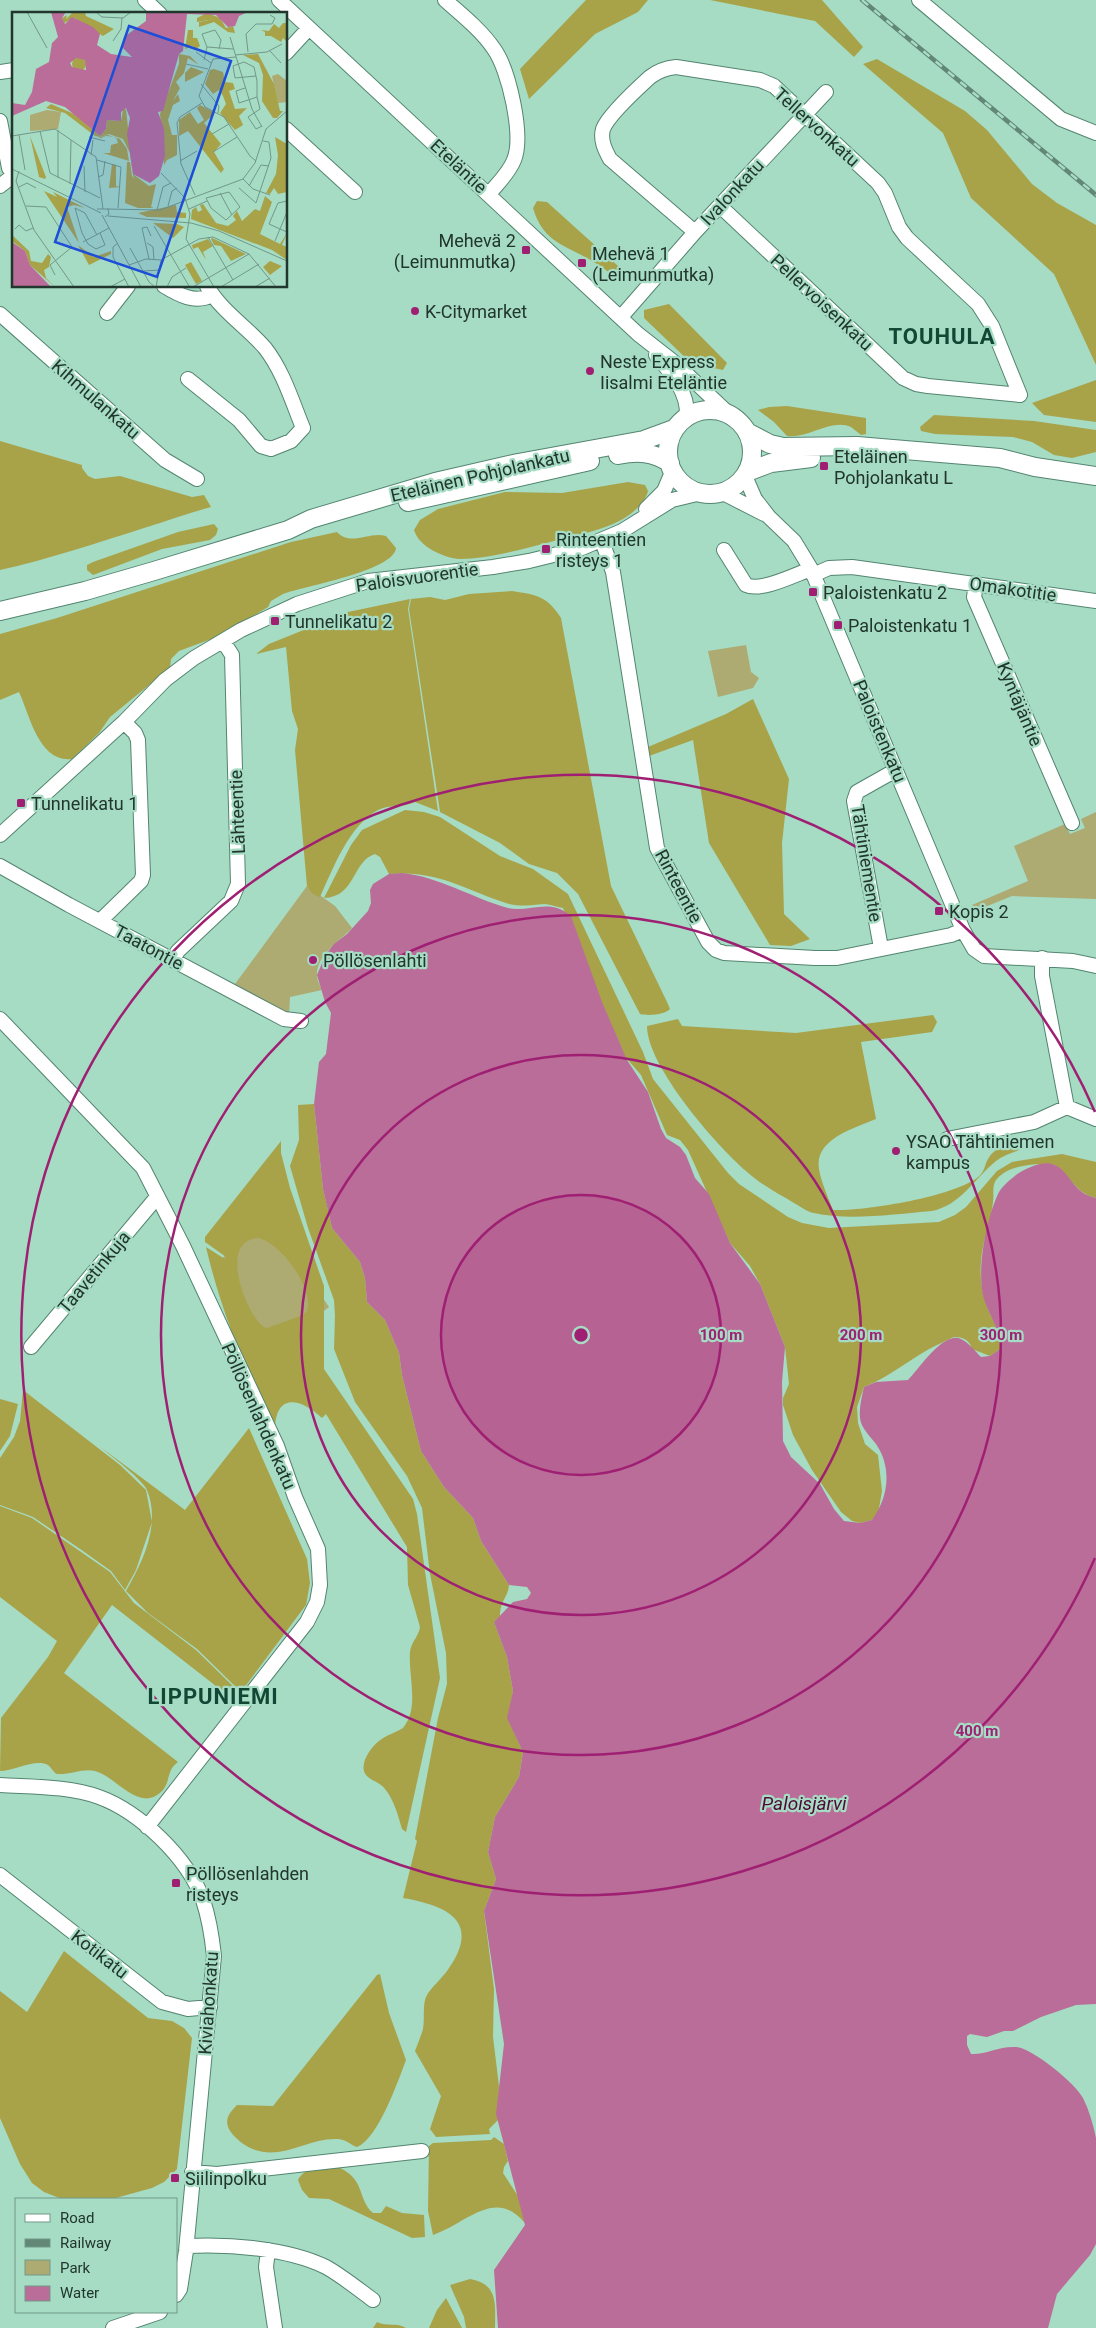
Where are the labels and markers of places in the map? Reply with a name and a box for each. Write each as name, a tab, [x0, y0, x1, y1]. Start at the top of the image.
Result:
place label: Mehevä 2 (Leimunmutka)	[394, 230, 516, 273]
place label: Mehevä 1 (Leimunmutka)	[592, 243, 714, 286]
marker: Mehevä 2 (Leimunmutka)	[520, 244, 532, 256]
marker: Mehevä 1 (Leimunmutka)	[576, 257, 588, 269]
place label: K-Citymarket	[425, 301, 527, 322]
marker: K-Citymarket	[409, 305, 421, 317]
place label: Neste Express Iisalmi Eteläntie	[600, 351, 727, 393]
marker: Neste Express Iisalmi Eteläntie	[584, 365, 596, 377]
place label: Eteläinen Pohjolankatu L	[834, 446, 953, 488]
marker: Eteläinen Pohjolankatu L	[818, 460, 830, 472]
place label: Rinteentien risteys 1	[556, 529, 646, 571]
marker: Rinteentien risteys 1	[540, 543, 552, 555]
place label: Paloistenkatu 2	[823, 582, 947, 603]
marker: Paloistenkatu 2	[807, 586, 819, 598]
place label: Tunnelikatu 2	[285, 611, 392, 632]
marker: Tunnelikatu 2	[269, 615, 281, 627]
place label: Paloistenkatu 1	[848, 615, 972, 636]
marker: Paloistenkatu 1	[832, 619, 844, 631]
place label: Tunnelikatu 1	[31, 793, 138, 814]
marker: Tunnelikatu 1	[15, 797, 27, 809]
place label: Kopis 2	[949, 901, 1009, 922]
marker: Kopis 2	[933, 905, 945, 917]
place label: Pöllösenlahti	[323, 950, 427, 971]
marker: Pöllösenlahti	[307, 954, 319, 966]
place label: YSAO Tähtiniemen kampus	[906, 1131, 1054, 1173]
marker: YSAO Tähtiniemen kampus	[890, 1145, 902, 1157]
centre of rings	[572, 1326, 590, 1344]
place label: Pöllösenlahden risteys	[186, 1863, 309, 1905]
marker: Pöllösenlahden risteys	[170, 1877, 182, 1889]
place label: Siilinpolku	[185, 2168, 267, 2189]
marker: Siilinpolku	[169, 2172, 181, 2184]

